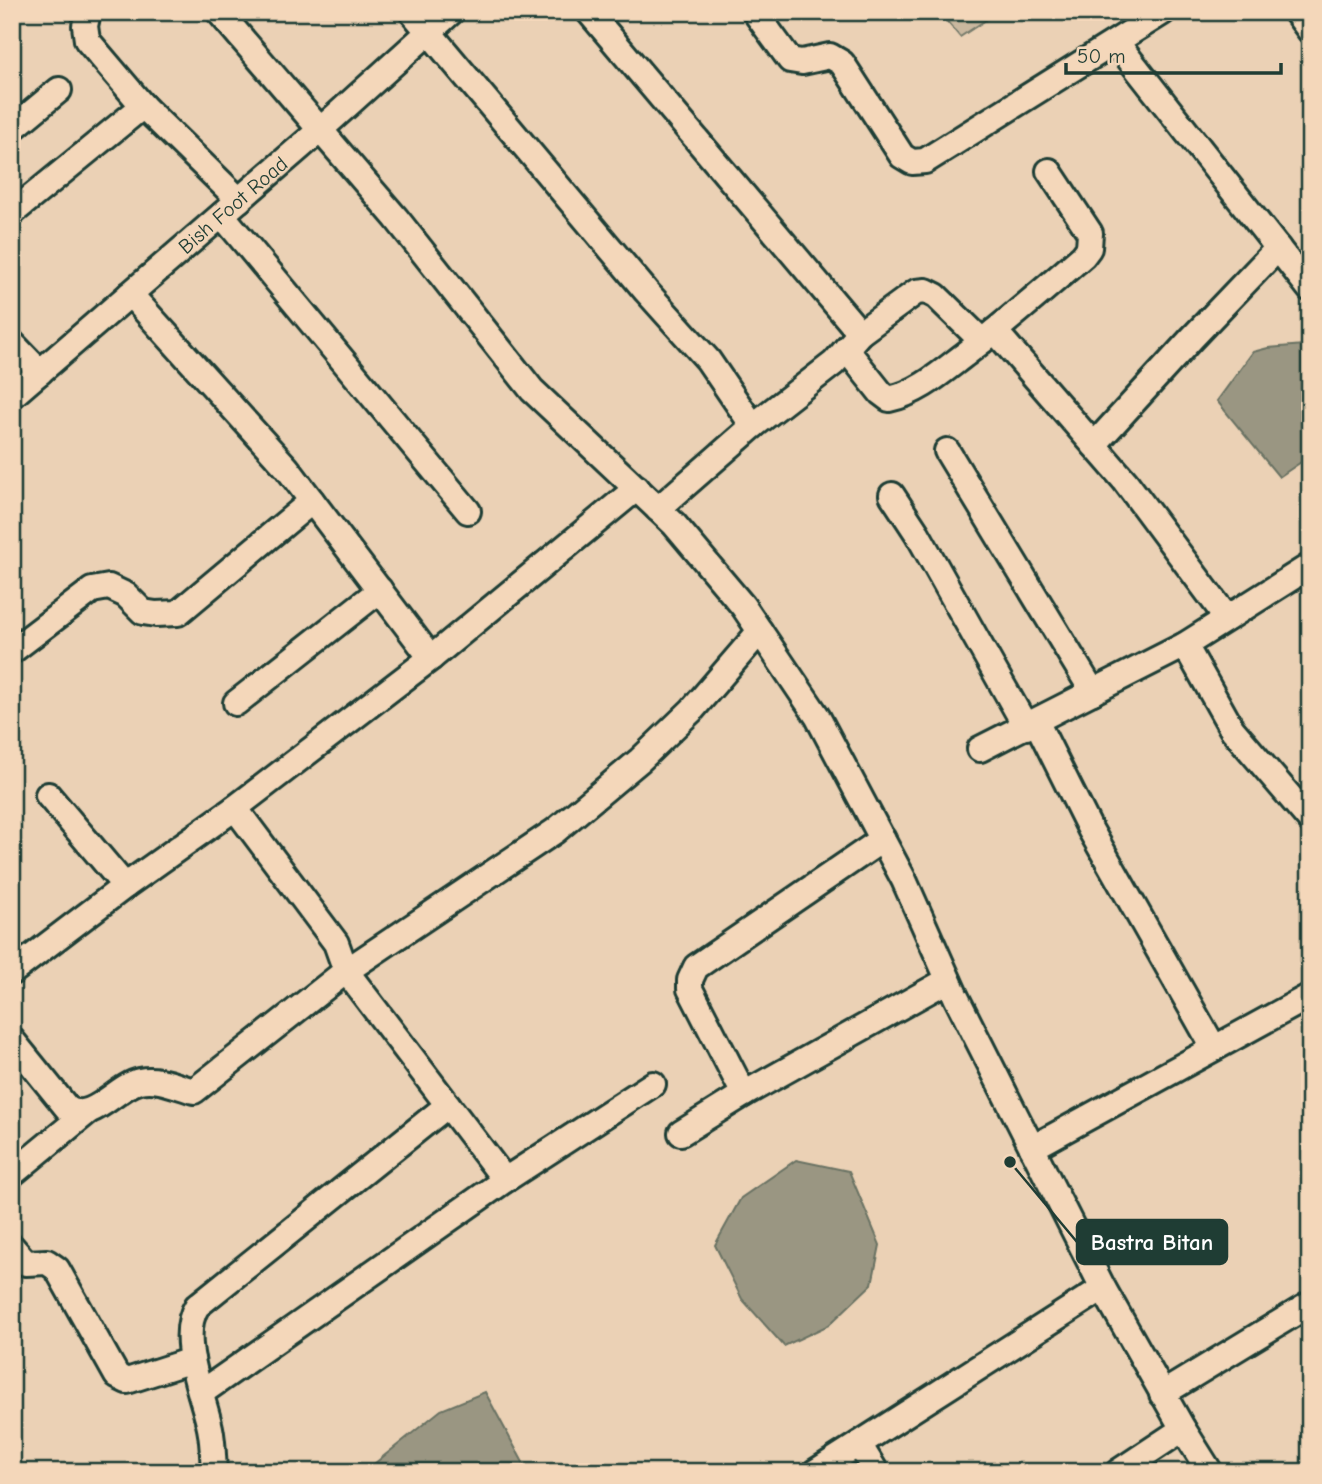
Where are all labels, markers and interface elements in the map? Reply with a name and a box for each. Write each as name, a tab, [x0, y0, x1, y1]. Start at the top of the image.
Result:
scale bar	[1066, 32, 1282, 76]
text: 50 m	[1077, 44, 1126, 68]
street label: Bish Foot Road	[174, 152, 292, 259]
callout: Bastra Bitan	[1077, 1220, 1227, 1264]
text: Bastra Bitan	[1091, 1229, 1213, 1256]

